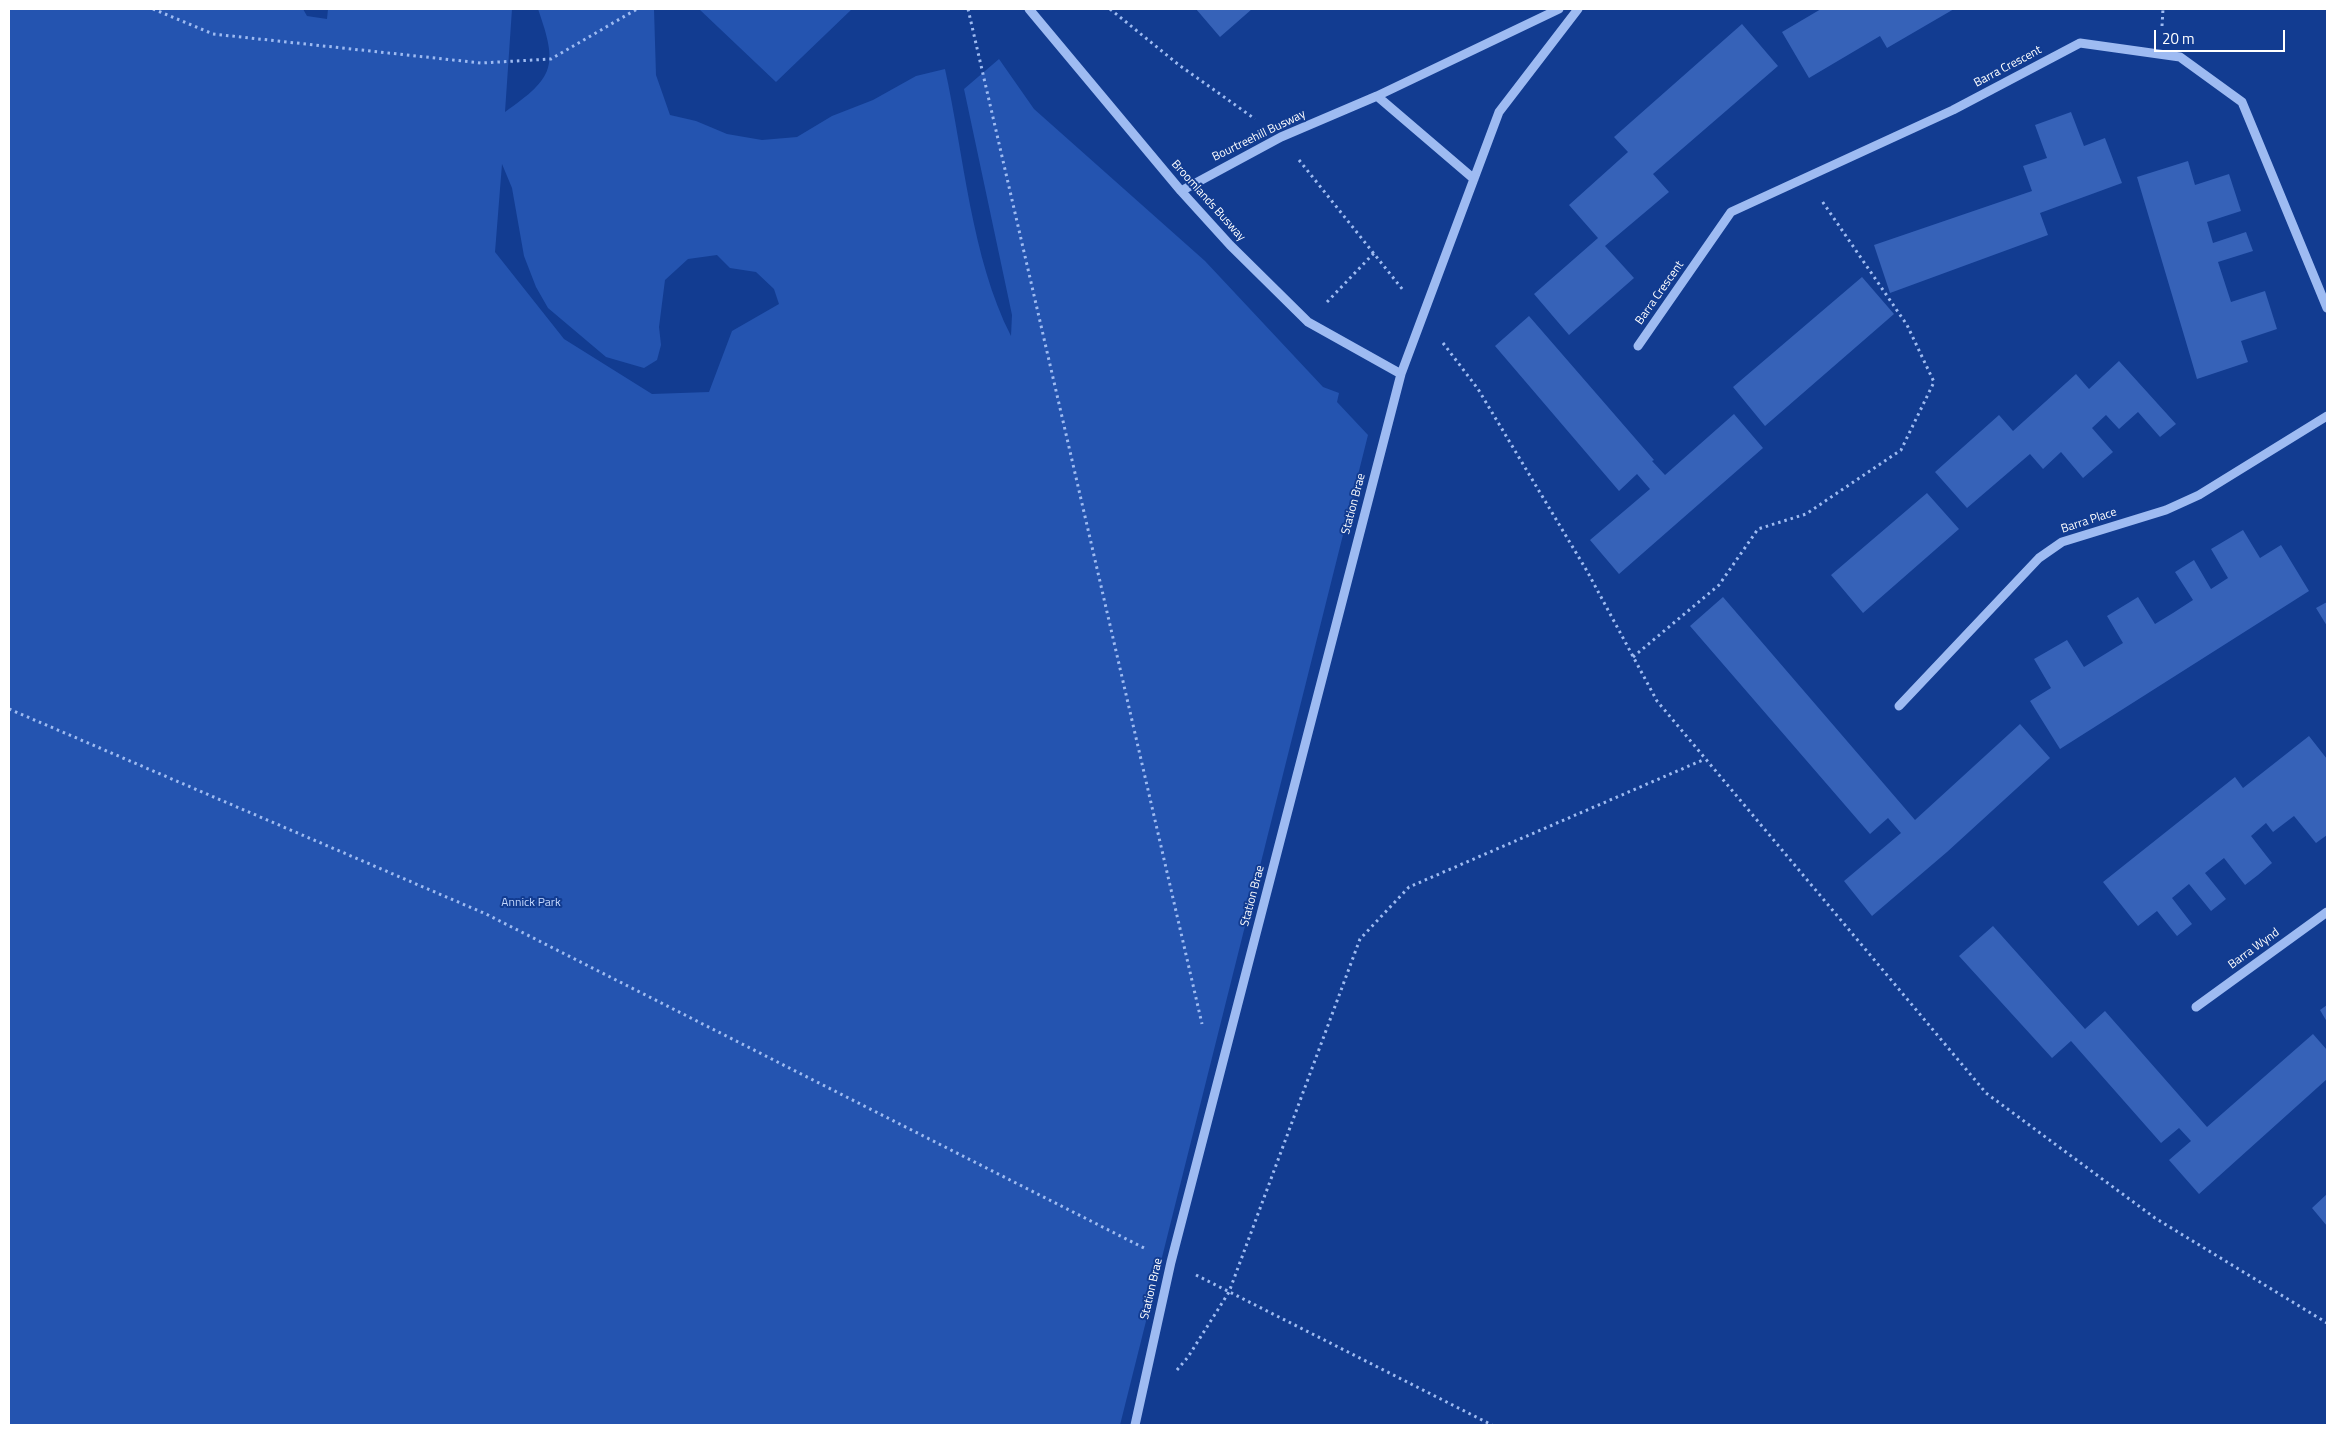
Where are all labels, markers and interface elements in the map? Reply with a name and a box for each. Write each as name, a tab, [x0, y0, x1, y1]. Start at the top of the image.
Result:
scale bar	[2156, 20, 2287, 52]
text: 20 m	[2162, 27, 2195, 50]
street label: Barra Crescent	[1972, 43, 2044, 91]
street label: Bourtreehill Busway	[1210, 107, 1308, 165]
street label: Broomlands Busway	[1168, 158, 1248, 244]
street label: Barra Crescent	[1633, 258, 1687, 328]
street label: Station Brae	[1339, 472, 1369, 536]
street label: Barra Place	[2059, 505, 2119, 537]
street label: Station Brae	[1238, 864, 1268, 928]
park label: Annick Park	[501, 896, 561, 910]
street label: Barra Wynd	[2226, 926, 2282, 972]
street label: Station Brae	[1138, 1257, 1166, 1321]

